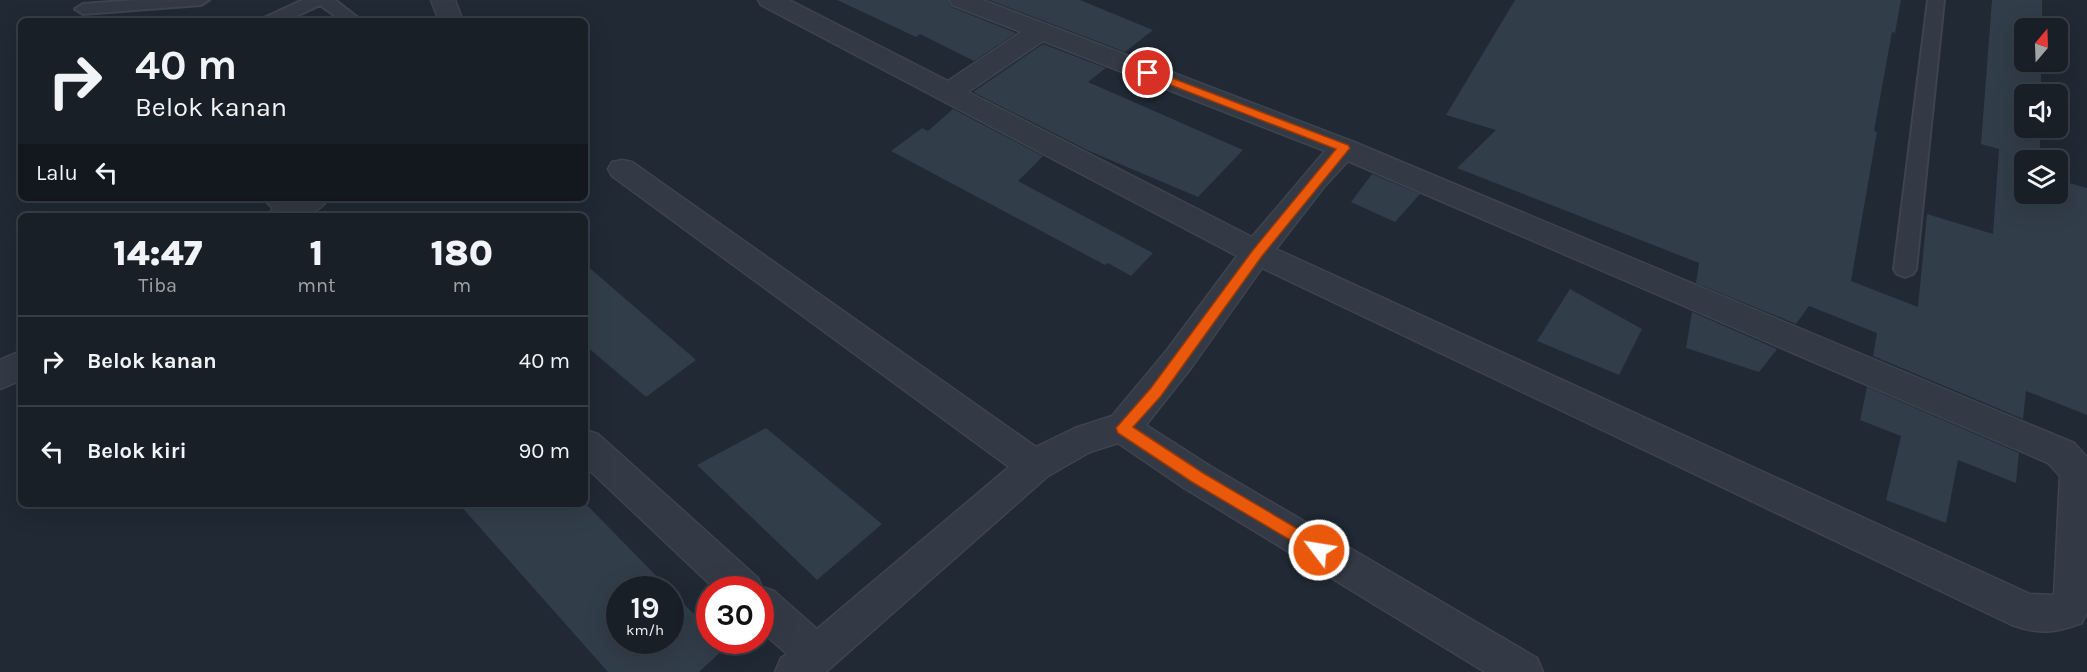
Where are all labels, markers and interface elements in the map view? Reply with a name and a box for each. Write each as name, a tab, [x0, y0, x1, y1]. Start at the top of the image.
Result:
north arrow	[2014, 18, 2068, 72]
map controls	[2014, 18, 2068, 204]
text: 40 m	[135, 40, 237, 90]
icon: right	[36, 42, 114, 120]
pin	[1122, 47, 1173, 98]
icon: arrive	[1131, 56, 1164, 89]
button: sound	[2014, 84, 2068, 138]
text: Belok kanan	[135, 91, 287, 123]
button: layers	[2014, 150, 2068, 204]
icon: left	[90, 156, 123, 189]
text: Lalu	[36, 160, 78, 186]
text: 14:47	[113, 232, 202, 274]
text: 1	[310, 232, 323, 274]
text: 180	[431, 232, 493, 274]
text: Tiba	[138, 274, 177, 297]
text: mnt	[297, 274, 336, 297]
text: m	[452, 274, 471, 297]
icon: right	[36, 345, 69, 378]
text: Belok kanan	[87, 348, 217, 374]
text: 40 m	[519, 348, 570, 374]
icon: left	[36, 435, 69, 468]
text: Belok kiri	[87, 438, 187, 464]
text: 90 m	[518, 438, 570, 464]
position arrow	[1287, 518, 1351, 582]
speed limit sign: 30	[696, 576, 774, 654]
text: 19	[630, 590, 659, 626]
text: km/h	[626, 621, 664, 639]

